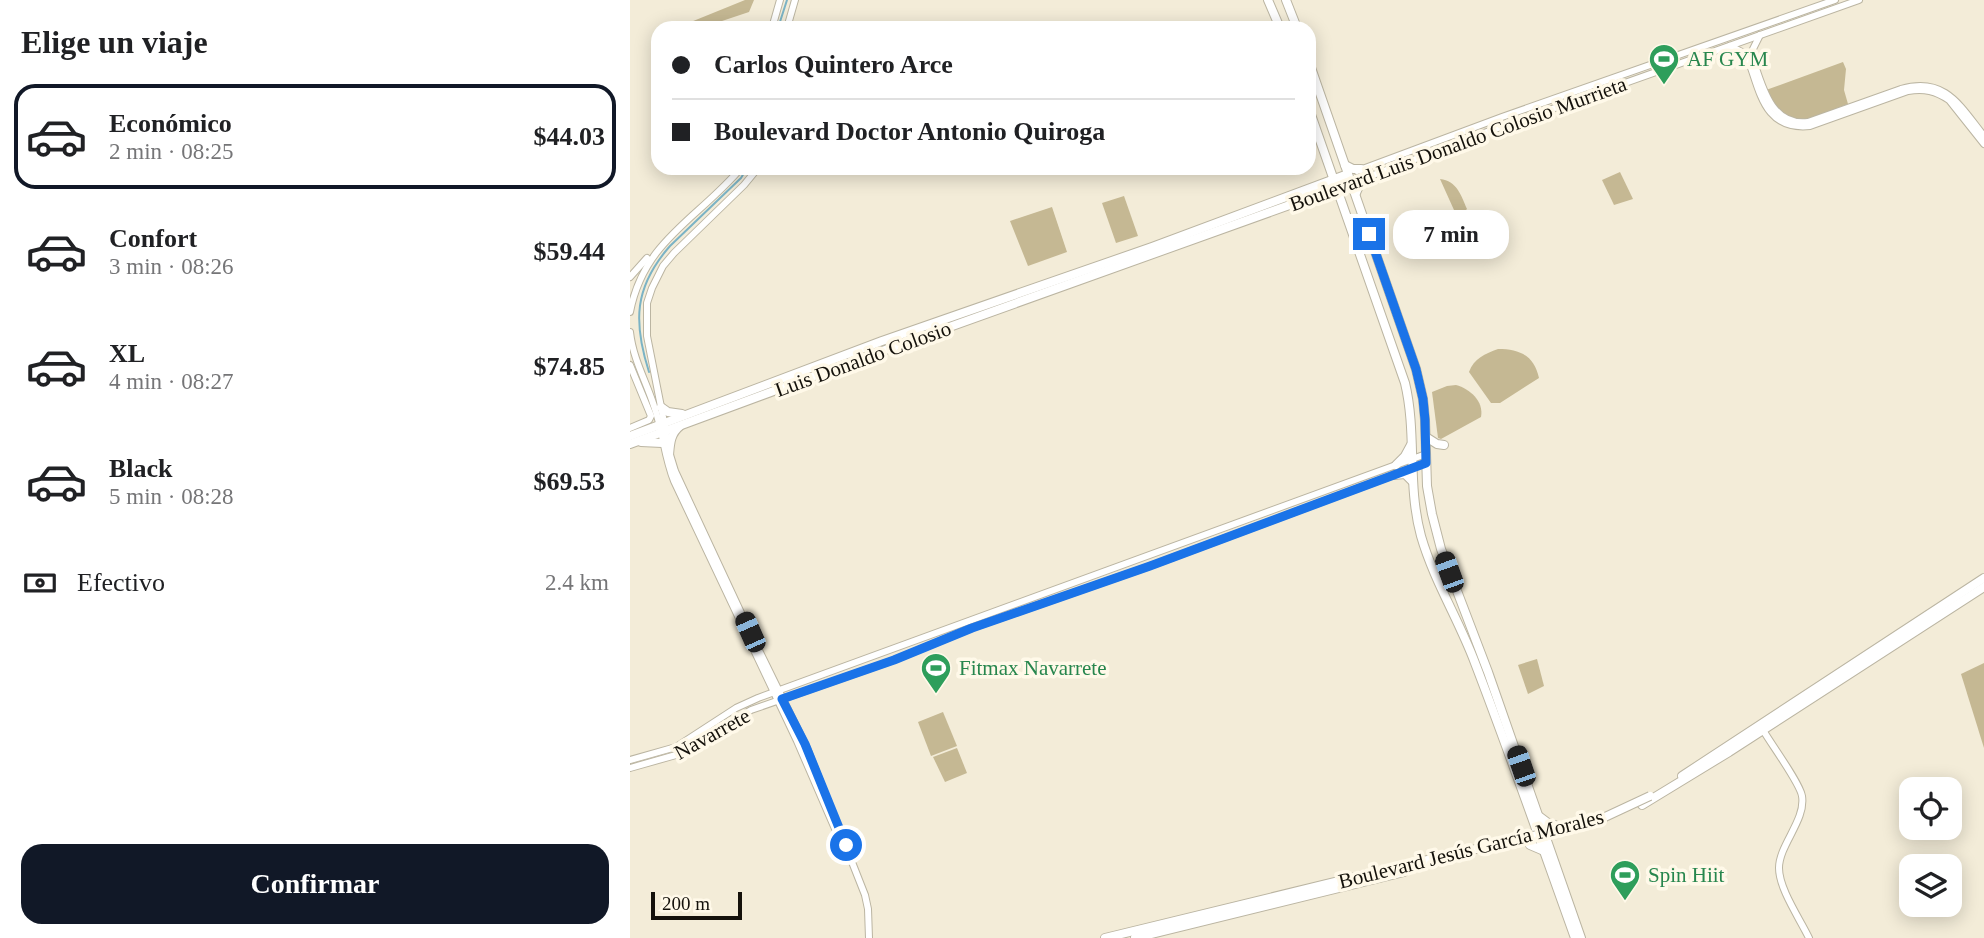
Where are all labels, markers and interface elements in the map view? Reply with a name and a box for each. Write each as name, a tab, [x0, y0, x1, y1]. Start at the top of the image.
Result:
text: Elige un viaje	[21, 24, 208, 60]
sports icon: AF GYM	[1647, 42, 1681, 86]
place label: AF GYM	[1687, 47, 1768, 71]
text: Carlos Quintero Arce	[714, 50, 953, 79]
street label: Boulevard Luis Donaldo Colosio Murrieta	[1286, 71, 1630, 216]
icon: car	[25, 105, 88, 168]
text: Económico	[109, 109, 232, 138]
text: Boulevard Doctor Antonio Quiroga	[714, 117, 1105, 146]
text: $44.03	[534, 122, 605, 151]
text: 2 min · 08:25	[109, 139, 234, 164]
callout: 7 min	[1394, 210, 1509, 258]
route end	[1353, 218, 1385, 250]
icon: car	[25, 220, 88, 283]
text: 7 min	[1423, 222, 1479, 247]
text: Confort	[109, 224, 197, 253]
text: $59.44	[534, 237, 605, 266]
text: 3 min · 08:26	[109, 254, 234, 279]
street label: Luis Donaldo Colosio	[772, 316, 954, 402]
icon: car	[25, 335, 88, 398]
text: XL	[109, 339, 145, 368]
text: $74.85	[534, 352, 605, 381]
text: 4 min · 08:27	[109, 369, 234, 394]
icon: car	[25, 450, 88, 513]
text: Black	[109, 454, 173, 483]
text: $69.53	[534, 467, 605, 496]
text: 5 min · 08:28	[109, 484, 234, 509]
car	[1432, 549, 1467, 595]
icon: cash	[21, 564, 59, 602]
text: Efectivo	[77, 568, 165, 597]
text: 2.4 km	[545, 570, 609, 595]
car	[732, 609, 769, 655]
sports icon: Fitmax Navarrete	[919, 651, 953, 695]
place label: Fitmax Navarrete	[959, 656, 1107, 680]
street label: Navarrete	[670, 703, 754, 765]
car	[1505, 743, 1538, 789]
map controls	[1899, 777, 1962, 917]
button: locate	[1899, 777, 1962, 840]
street label: Boulevard Jesús García Morales	[1336, 804, 1606, 894]
route start	[830, 829, 862, 861]
button: Confirmar	[21, 844, 609, 924]
button: layers	[1899, 854, 1962, 917]
sports icon: Spin Hiit	[1608, 858, 1642, 902]
place label: Spin Hiit	[1648, 863, 1725, 887]
scale bar	[651, 889, 742, 921]
text: 200 m	[662, 893, 710, 914]

